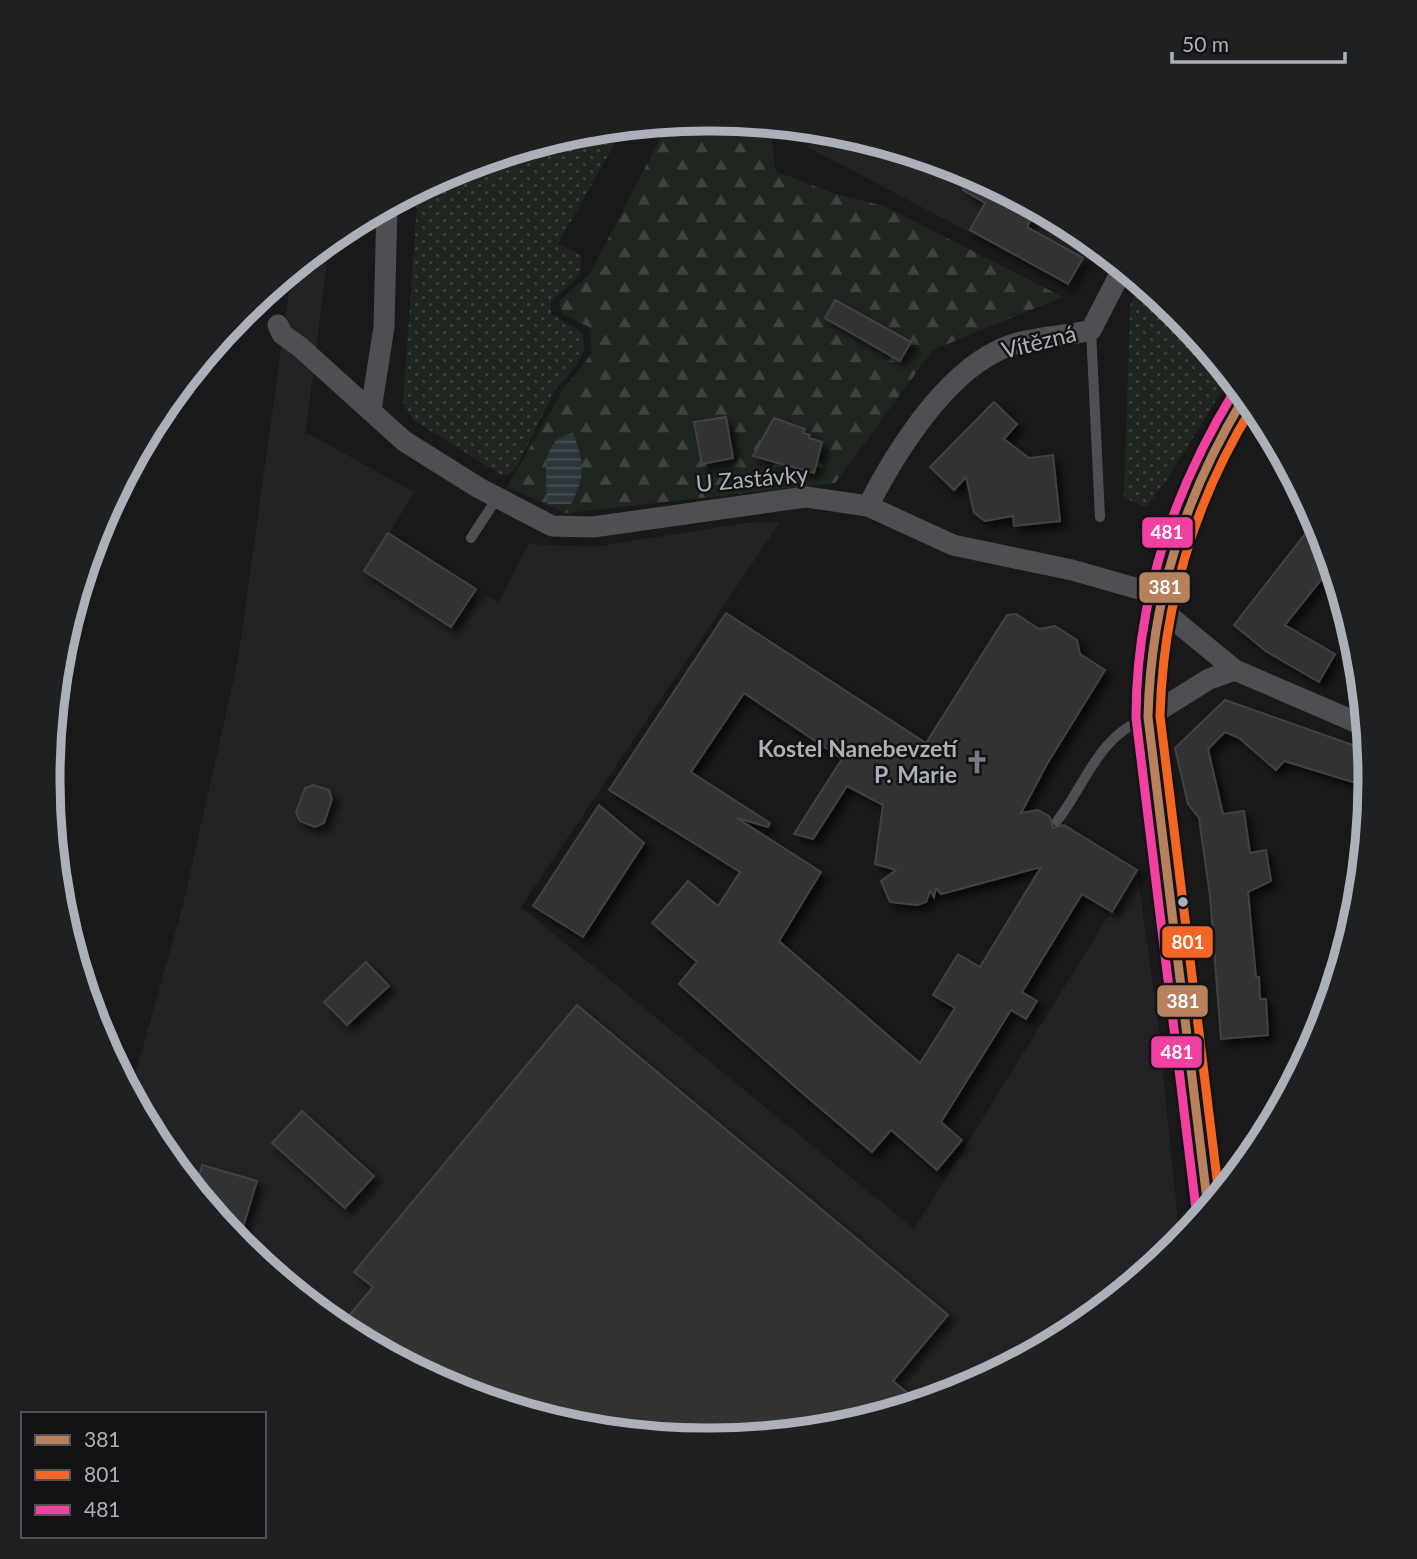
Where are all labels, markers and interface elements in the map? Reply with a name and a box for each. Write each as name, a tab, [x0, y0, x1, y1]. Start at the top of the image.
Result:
scale bar	[1172, 21, 1345, 65]
text: 50 m	[1182, 31, 1229, 56]
street label: Vítězná	[999, 318, 1079, 364]
street label: U Zastávky	[695, 459, 809, 497]
line badge: 481	[1141, 516, 1194, 549]
text: 481	[1150, 520, 1184, 543]
line badge: 381	[1138, 571, 1191, 604]
text: 381	[1148, 575, 1182, 598]
place label: Kostel Nanebevzetí P. Marie	[758, 734, 958, 788]
church icon: Kostel Nanebevzetí P. Marie	[963, 748, 991, 776]
unlabelled marker	[1176, 895, 1190, 909]
line badge: 801	[1161, 925, 1214, 959]
text: 801	[1171, 930, 1205, 953]
line badge: 381	[1156, 984, 1209, 1018]
text: 381	[1166, 989, 1200, 1012]
line badge: 481	[1150, 1035, 1203, 1069]
text: 481	[1160, 1040, 1194, 1063]
legend	[21, 1412, 266, 1538]
text: 381	[84, 1426, 121, 1451]
text: 801	[84, 1461, 121, 1486]
text: 481	[84, 1496, 121, 1521]

